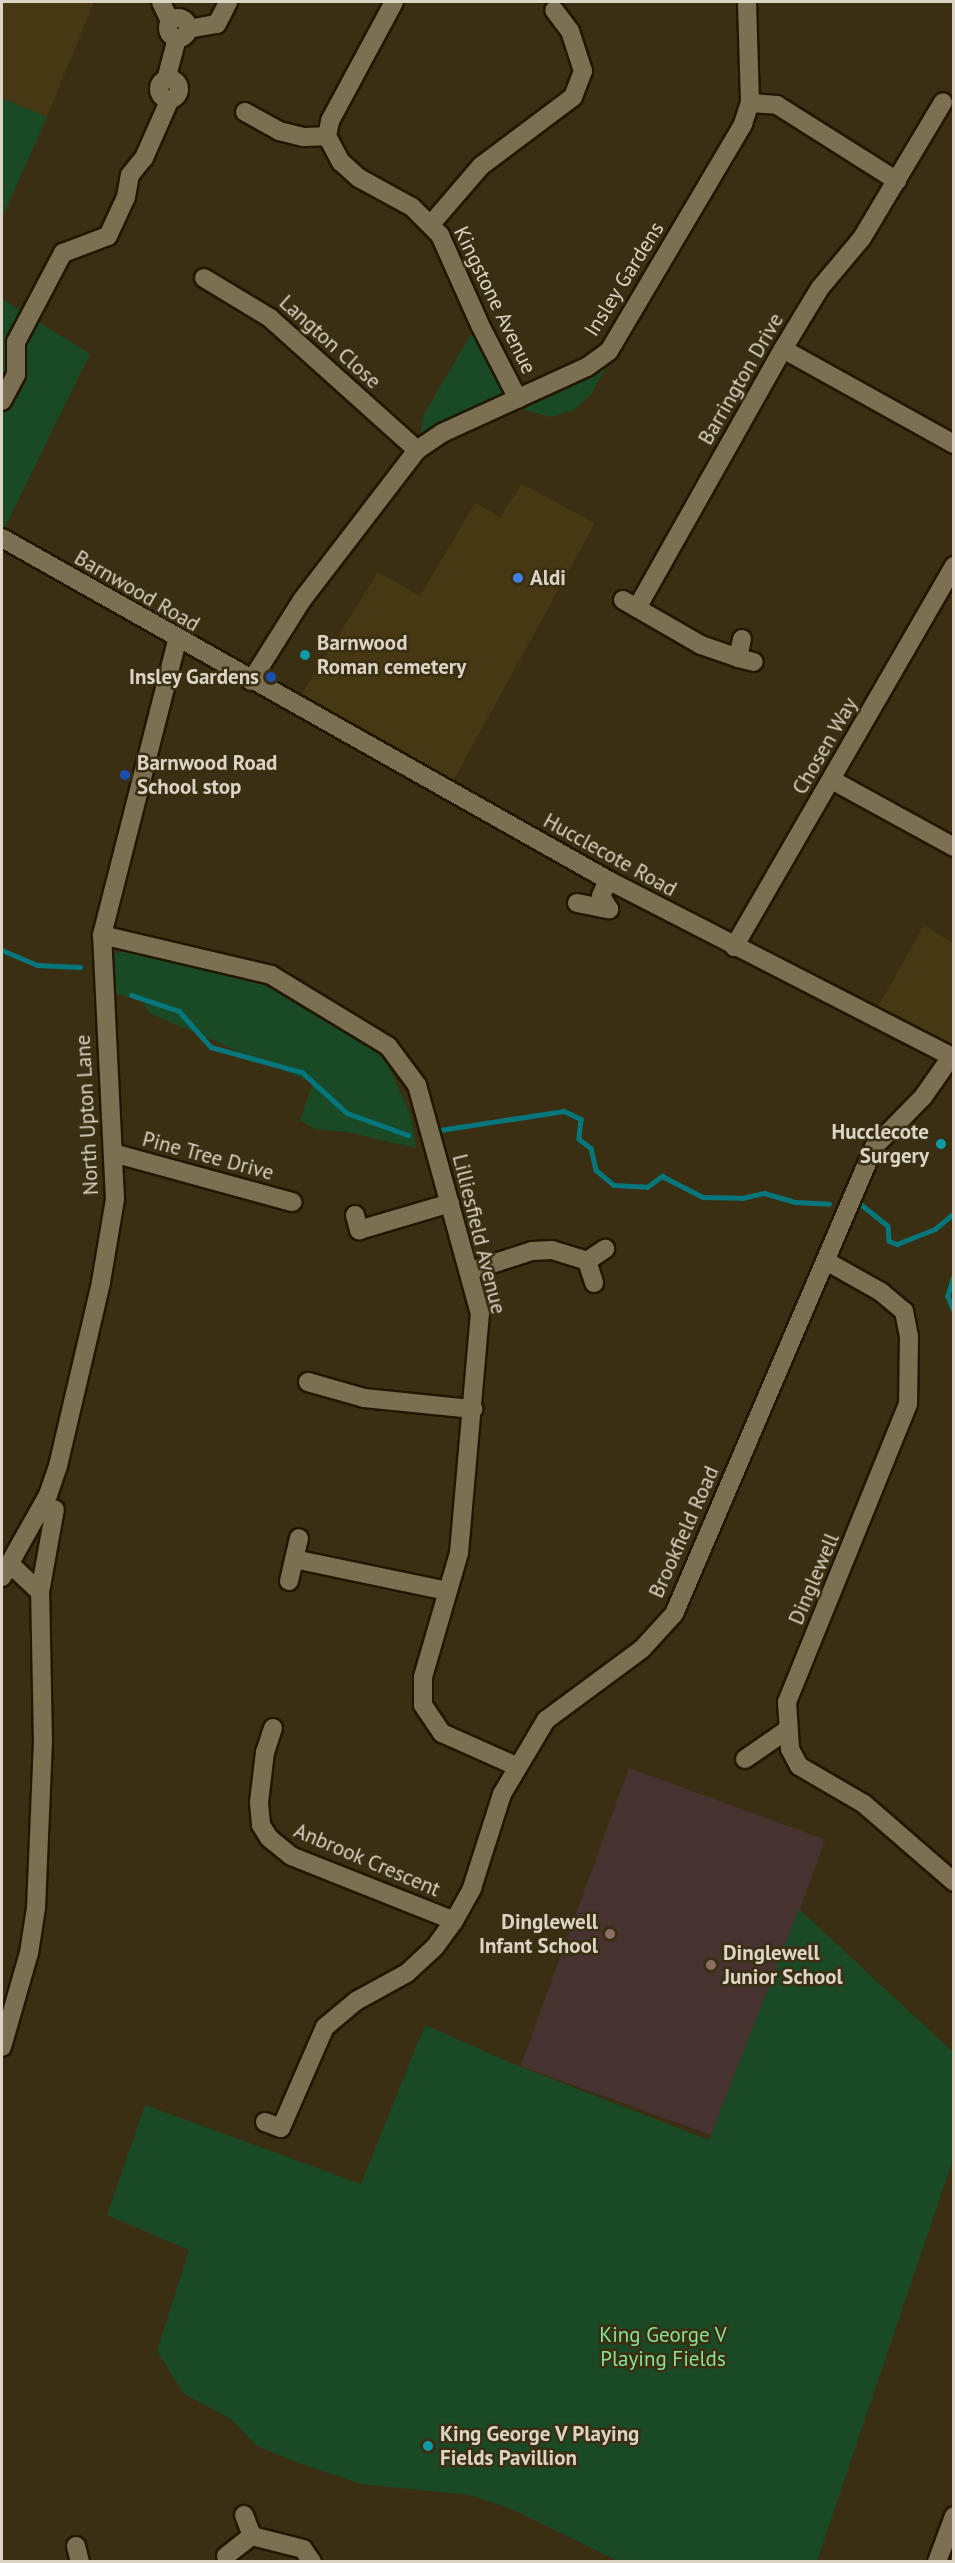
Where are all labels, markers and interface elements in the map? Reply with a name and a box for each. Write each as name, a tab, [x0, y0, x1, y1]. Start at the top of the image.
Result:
street label: Insley Gardens	[579, 217, 669, 341]
street label: Kingstone Avenue	[448, 222, 542, 378]
street label: Langton Close	[274, 290, 386, 394]
street label: Barrington Drive	[693, 309, 789, 449]
street label: Barnwood Road	[70, 545, 204, 637]
place label: Aldi	[530, 565, 566, 591]
marker: Aldi	[511, 571, 525, 585]
place label: Barnwood Roman cemetery	[317, 630, 466, 680]
marker: Barnwood Roman cemetery	[298, 648, 312, 662]
place label: Insley Gardens	[128, 664, 259, 690]
marker: Insley Gardens	[264, 670, 278, 684]
street label: Chosen Way	[787, 693, 863, 799]
place label: Barnwood Road School stop	[137, 750, 277, 800]
marker: Barnwood Road School stop	[118, 768, 132, 782]
street label: Hucclecote Road	[539, 808, 681, 902]
street label: North Upton Lane	[70, 1034, 104, 1196]
place label: Hucclecote Surgery	[832, 1119, 929, 1169]
street label: Pine Tree Drive	[139, 1126, 277, 1186]
marker: Hucclecote Surgery	[934, 1137, 948, 1151]
street label: Lilliesfield Avenue	[447, 1151, 511, 1317]
street label: Brookfield Road	[644, 1462, 724, 1602]
street label: Dinglewell	[783, 1530, 845, 1628]
street label: Anbrook Crescent	[290, 1818, 444, 1902]
place label: Dinglewell Infant School	[479, 1909, 598, 1959]
marker: Dinglewell Infant School	[603, 1927, 617, 1941]
place label: Dinglewell Junior School	[723, 1940, 843, 1990]
marker: Dinglewell Junior School	[704, 1958, 718, 1972]
park label: King George V Playing Fields	[599, 2322, 727, 2372]
place label: King George V Playing Fields Pavillion	[440, 2421, 641, 2471]
marker: King George V Playing Fields Pavillion	[421, 2439, 435, 2453]

